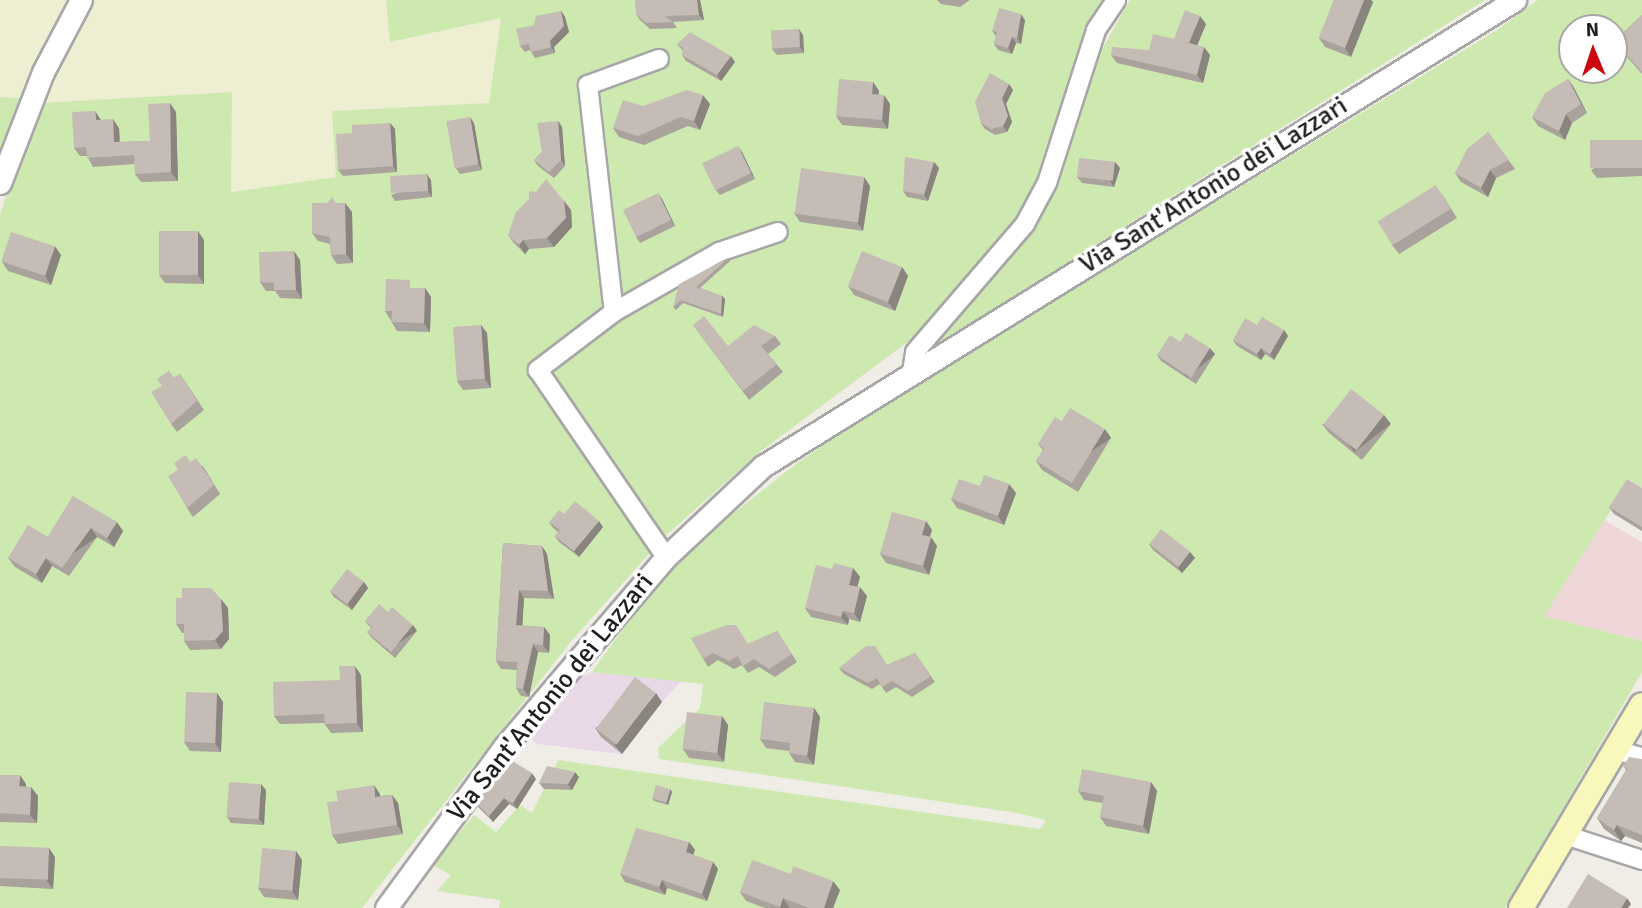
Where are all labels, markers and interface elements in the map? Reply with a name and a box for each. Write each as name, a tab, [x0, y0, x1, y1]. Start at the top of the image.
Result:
north arrow	[1558, 14, 1628, 84]
text: N	[1585, 18, 1599, 42]
street label: Via Sant'Antonio dei Lazzari	[1074, 91, 1354, 281]
street label: Via Sant'Antonio dei Lazzari	[441, 568, 661, 828]

